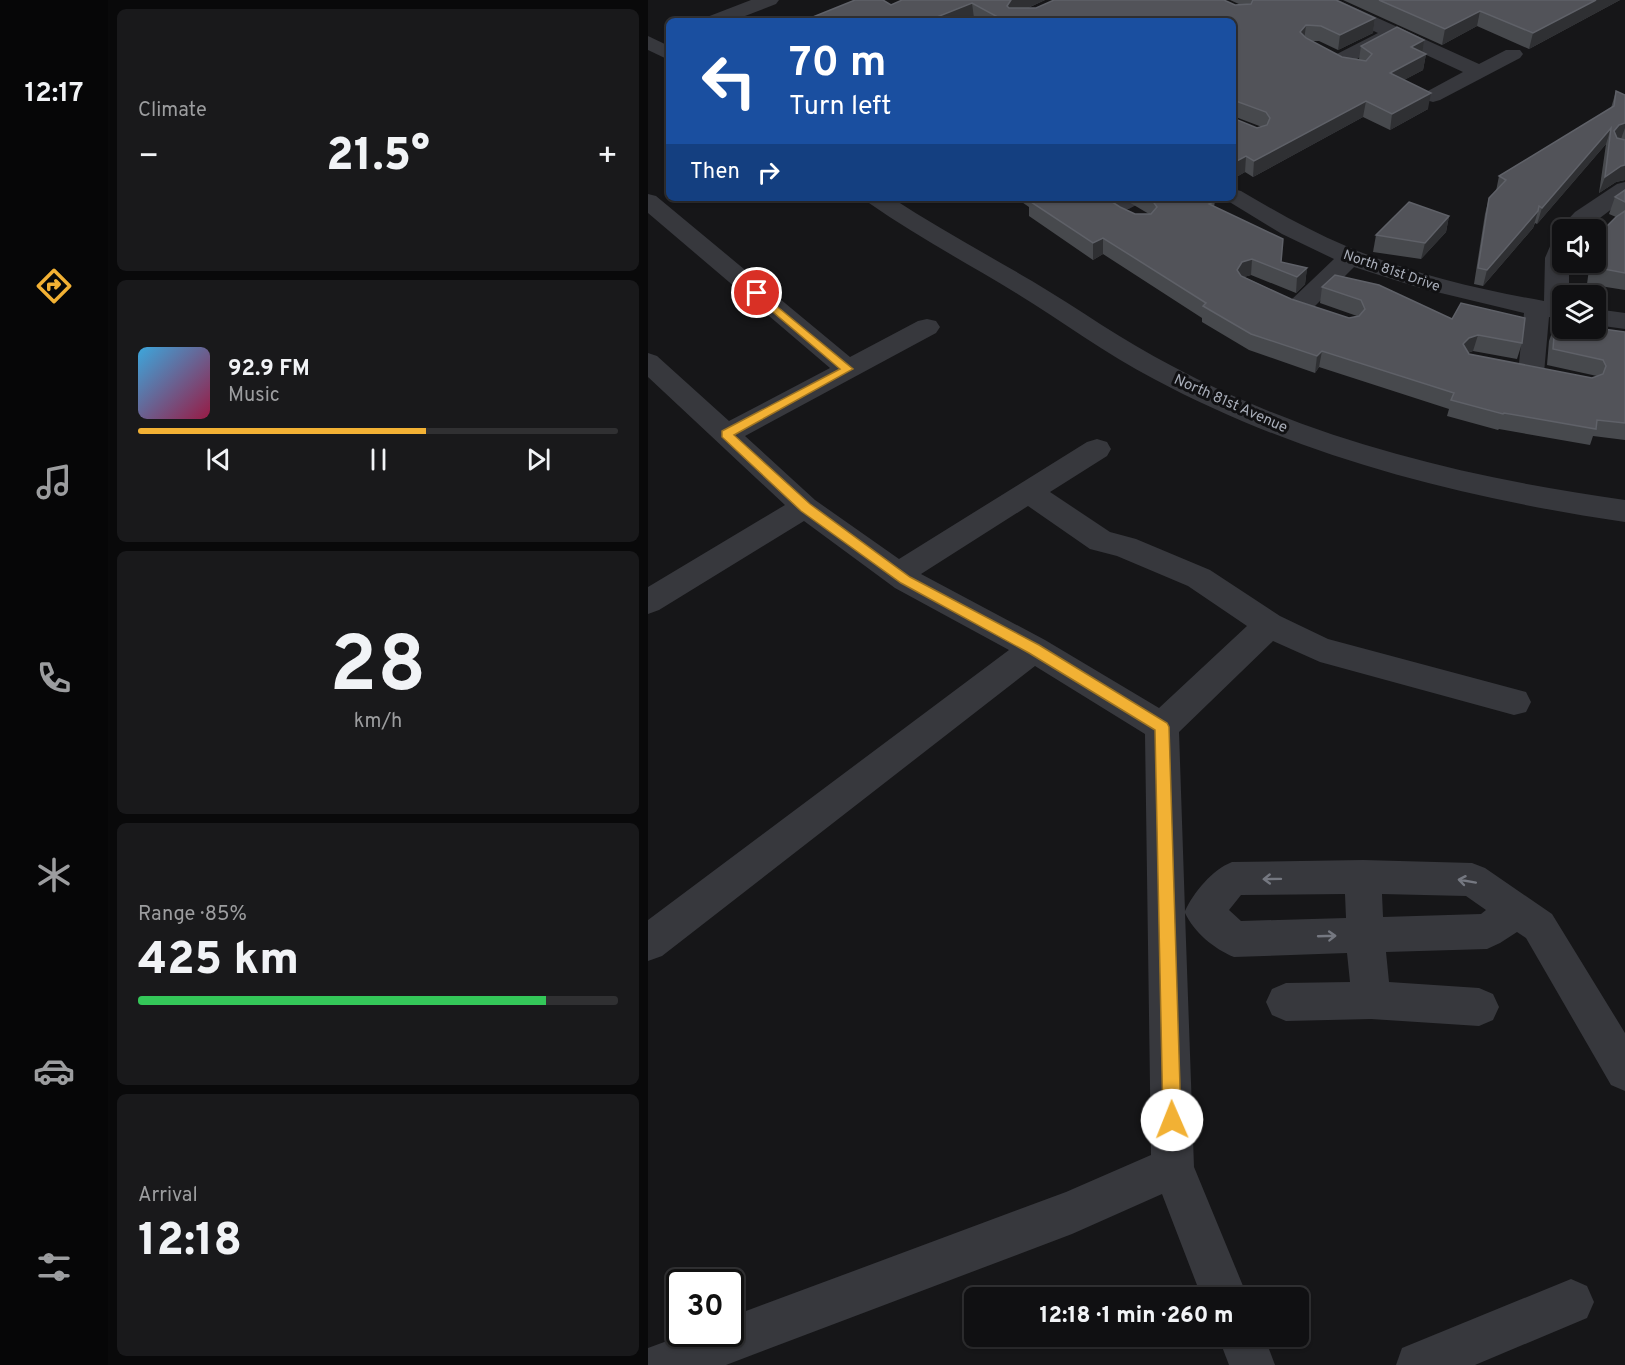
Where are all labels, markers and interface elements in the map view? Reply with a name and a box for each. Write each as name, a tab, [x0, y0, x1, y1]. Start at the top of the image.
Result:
text: 70 m	[789, 38, 887, 91]
icon: left	[690, 42, 768, 120]
text: 12:17	[24, 77, 84, 111]
text: Turn left	[789, 90, 891, 124]
text: Climate	[138, 98, 207, 124]
text: 21.5°	[326, 129, 430, 186]
text: −	[138, 137, 159, 179]
text: +	[597, 137, 618, 179]
icon: right	[752, 156, 785, 189]
text: Then	[690, 159, 740, 186]
map controls	[1552, 219, 1606, 339]
button: sound	[1552, 219, 1606, 273]
street label: North 81st Drive	[1341, 247, 1442, 296]
icon: directions	[33, 265, 75, 307]
pin	[731, 267, 782, 318]
icon: arrive	[740, 276, 773, 309]
button: layers	[1552, 285, 1606, 339]
text: 92.9 FM	[228, 356, 310, 383]
street label: North 81st Avenue	[1171, 371, 1290, 438]
text: Music	[228, 383, 280, 409]
icon: previous	[202, 443, 235, 476]
icon: pause	[362, 443, 395, 476]
icon: next	[522, 443, 555, 476]
icon: music	[33, 461, 75, 503]
text: 28	[330, 620, 426, 719]
icon: phone	[33, 657, 75, 699]
text: km/h	[354, 709, 402, 735]
icon: climate	[33, 854, 75, 896]
one-way arrow	[1263, 873, 1283, 884]
one-way arrow	[1458, 875, 1477, 886]
text: Range · 85%	[138, 902, 247, 928]
one-way arrow	[1316, 930, 1336, 941]
text: 425 km	[138, 933, 299, 990]
icon: car	[33, 1050, 75, 1092]
position arrow	[1140, 1088, 1204, 1152]
text: Arrival	[138, 1183, 198, 1209]
text: 12:18	[138, 1214, 242, 1271]
icon: filters	[33, 1246, 75, 1288]
speed limit sign: 30	[666, 1269, 744, 1347]
text: 12:18 · 1 min · 260 m	[1040, 1303, 1233, 1330]

